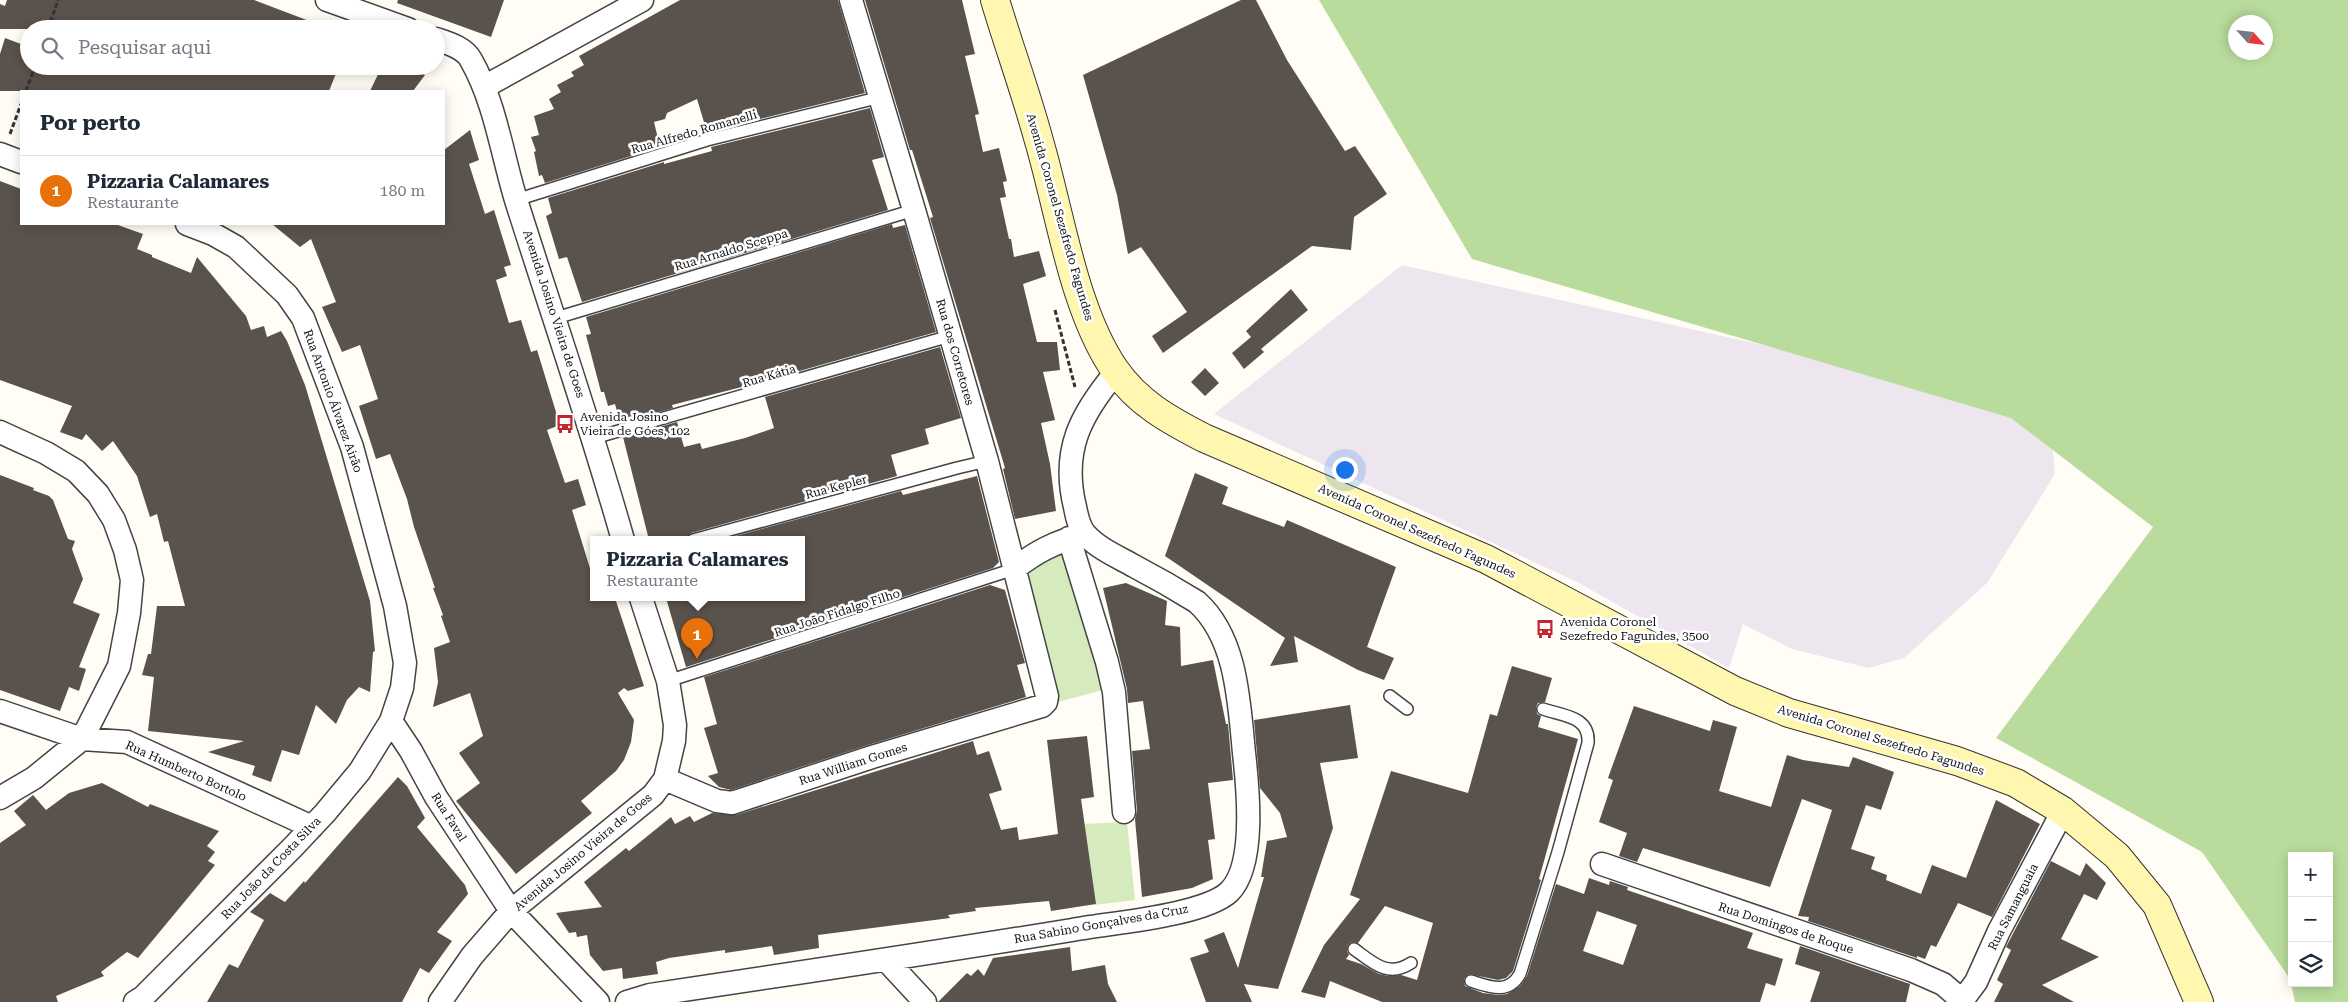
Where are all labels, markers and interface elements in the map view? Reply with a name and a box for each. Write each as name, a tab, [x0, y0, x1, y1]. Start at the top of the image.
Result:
north arrow	[2228, 15, 2273, 60]
search box	[20, 20, 445, 75]
icon: search	[38, 34, 66, 62]
text: Pesquisar aqui	[78, 36, 211, 59]
street label: Rua Alfredo Romanelli	[630, 107, 759, 157]
text: Por perto	[40, 111, 141, 135]
street label: Avenida Coronel Sezefredo Fagundes	[1024, 112, 1096, 323]
text: Pizzaria Calamares	[87, 170, 269, 193]
text: 1	[52, 181, 60, 200]
text: 180 m	[379, 181, 425, 200]
text: Restaurante	[87, 193, 179, 212]
street label: Rua Arnaldo Sceppa	[673, 226, 790, 274]
street label: Avenida Josino Vieira de Goes	[520, 228, 588, 400]
street label: Rua dos Corretores	[933, 297, 977, 407]
street label: Rua Antonio Álvarez Airão	[301, 328, 365, 474]
street label: Rua Kátia	[741, 362, 798, 390]
place label: Avenida Josino Vieira de Góes, 102	[580, 410, 690, 438]
bus stop icon: Avenida Josino Vieira de Góes, 102	[554, 413, 576, 435]
your location	[1332, 457, 1358, 483]
street label: Rua Kepler	[804, 472, 868, 502]
street label: Avenida Coronel Sezefredo Fagundes	[1316, 481, 1518, 581]
popup	[590, 536, 805, 601]
text: Pizzaria Calamares	[606, 548, 789, 571]
text: Restaurante	[606, 571, 698, 590]
street label: Rua João Fidalgo Filho	[772, 586, 902, 640]
place label: Avenida Coronel Sezefredo Fagundes, 3500	[1560, 615, 1709, 643]
pin: 1	[681, 618, 713, 659]
bus stop icon: Avenida Coronel Sezefredo Fagundes, 3500	[1534, 618, 1556, 640]
street label: Avenida Coronel Sezefredo Fagundes	[1776, 702, 1986, 778]
street label: Rua Humberto Bortolo	[123, 738, 249, 804]
street label: Rua William Gomes	[797, 740, 909, 788]
street label: Rua Faval	[429, 790, 470, 844]
street label: Avenida Josino Vieira de Goes	[511, 790, 655, 914]
street label: Rua João da Costa Silva	[218, 814, 324, 922]
map controls	[2288, 852, 2333, 987]
button: +	[2288, 852, 2333, 897]
street label: Rua Samanguaia	[1985, 861, 2041, 953]
button: −	[2288, 897, 2333, 942]
street label: Rua Domingos de Roque	[1717, 899, 1856, 957]
street label: Rua Sabino Gonçalves da Cruz	[1013, 902, 1189, 946]
button: layers	[2288, 942, 2333, 987]

